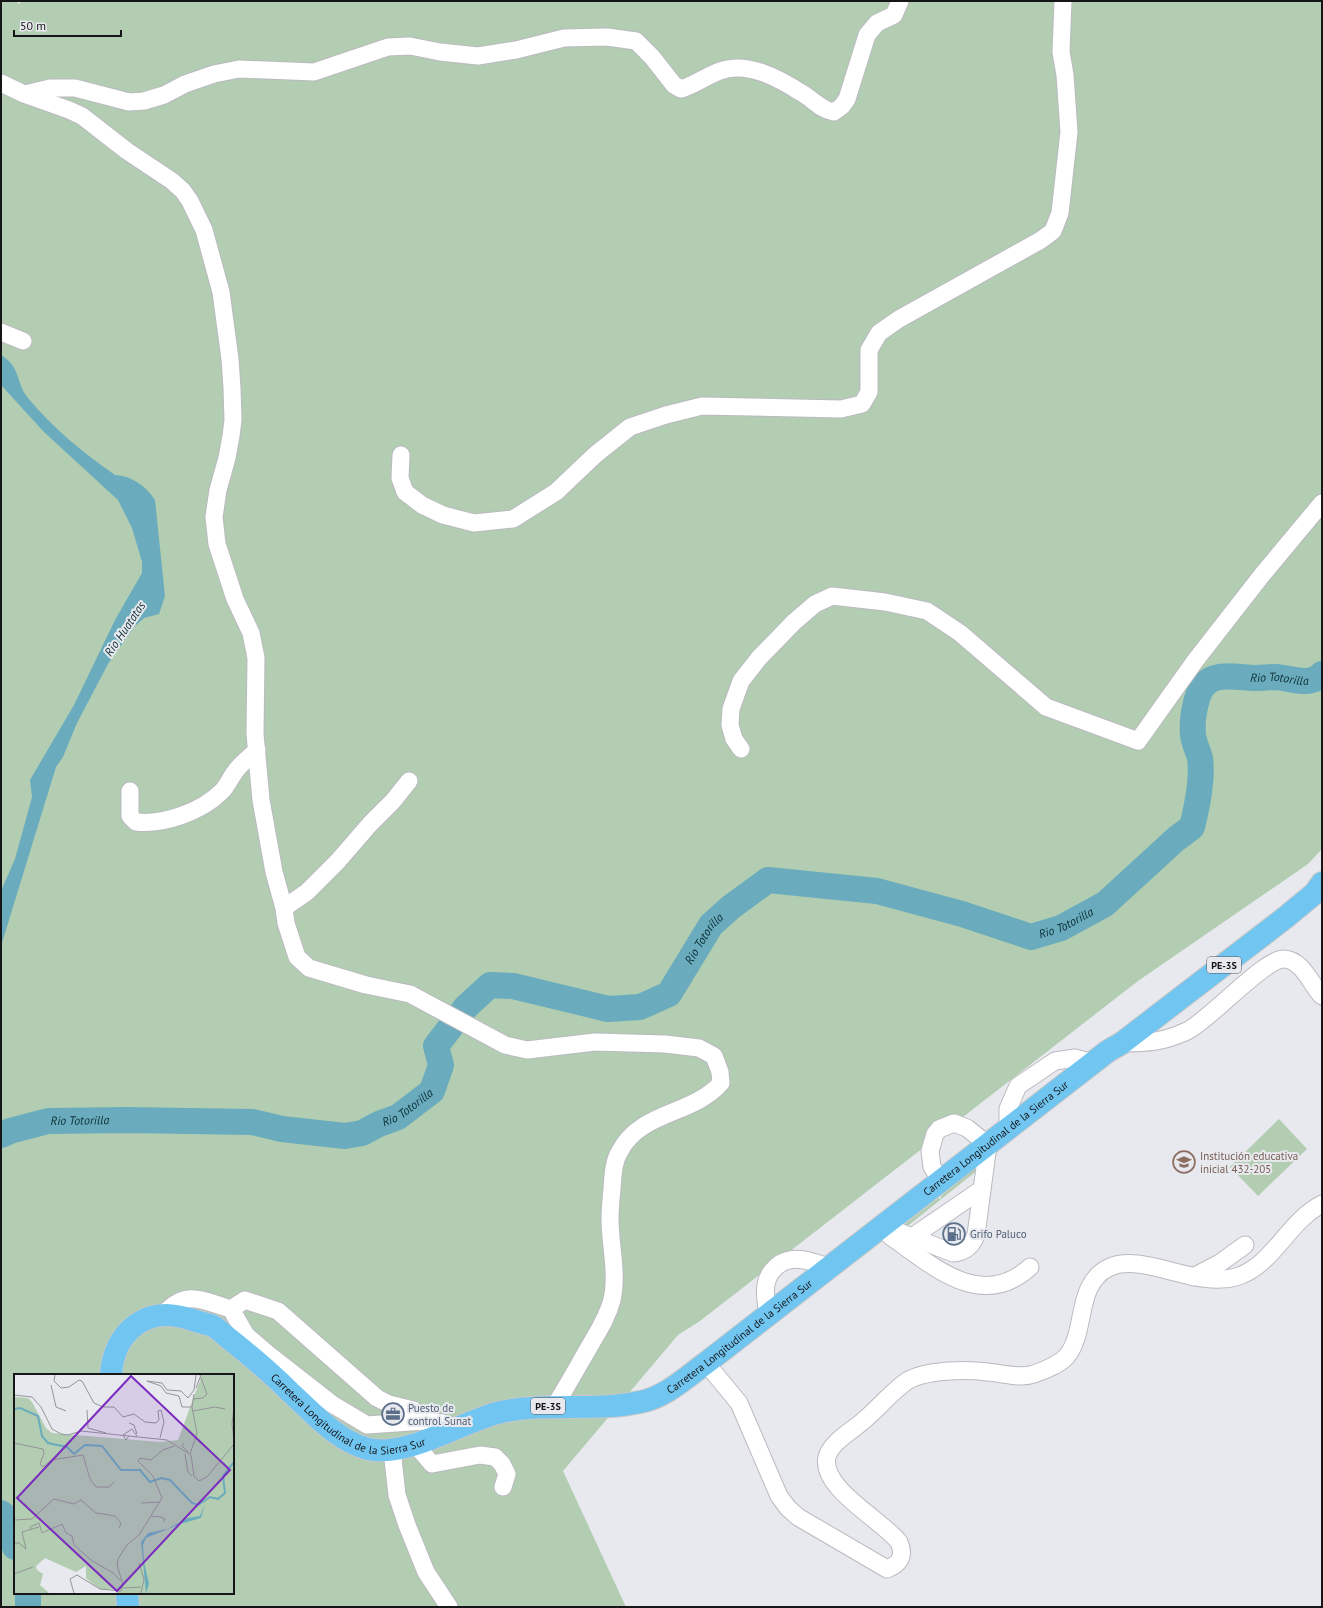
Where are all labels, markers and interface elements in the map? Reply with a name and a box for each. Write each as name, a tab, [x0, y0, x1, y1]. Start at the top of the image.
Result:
scale bar	[14, 12, 121, 38]
text: 50 m	[20, 18, 46, 33]
water label: Rio Huatatas	[101, 598, 148, 659]
water label: Rio Totorilla	[1250, 669, 1309, 688]
water label: Rio Totorilla	[1037, 904, 1096, 941]
water label: Rio Totorilla	[681, 909, 726, 967]
road number: PE-3S	[1207, 957, 1241, 973]
street label: Carretera Longitudinal de la Sierra Sur	[920, 1077, 1071, 1199]
water label: Rio Totorilla	[380, 1085, 436, 1129]
water label: Rio Totorilla	[50, 1112, 109, 1128]
school or university icon: Institución educativa inicial 432-205	[1171, 1149, 1197, 1175]
place label: Institución educativa inicial 432-205	[1200, 1149, 1298, 1176]
fuel station icon: Grifo Paluco	[941, 1221, 967, 1247]
place label: Grifo Paluco	[970, 1227, 1027, 1241]
street label: Carretera Longitudinal de la Sierra Sur	[664, 1276, 815, 1397]
street label: Carretera Longitudinal de la Sierra Sur	[268, 1370, 428, 1457]
inset map	[14, 1374, 234, 1594]
road number: PE-3S	[531, 1398, 565, 1414]
office icon: Puesto de control Sunat	[380, 1401, 406, 1427]
place label: Puesto de control Sunat	[408, 1401, 471, 1428]

